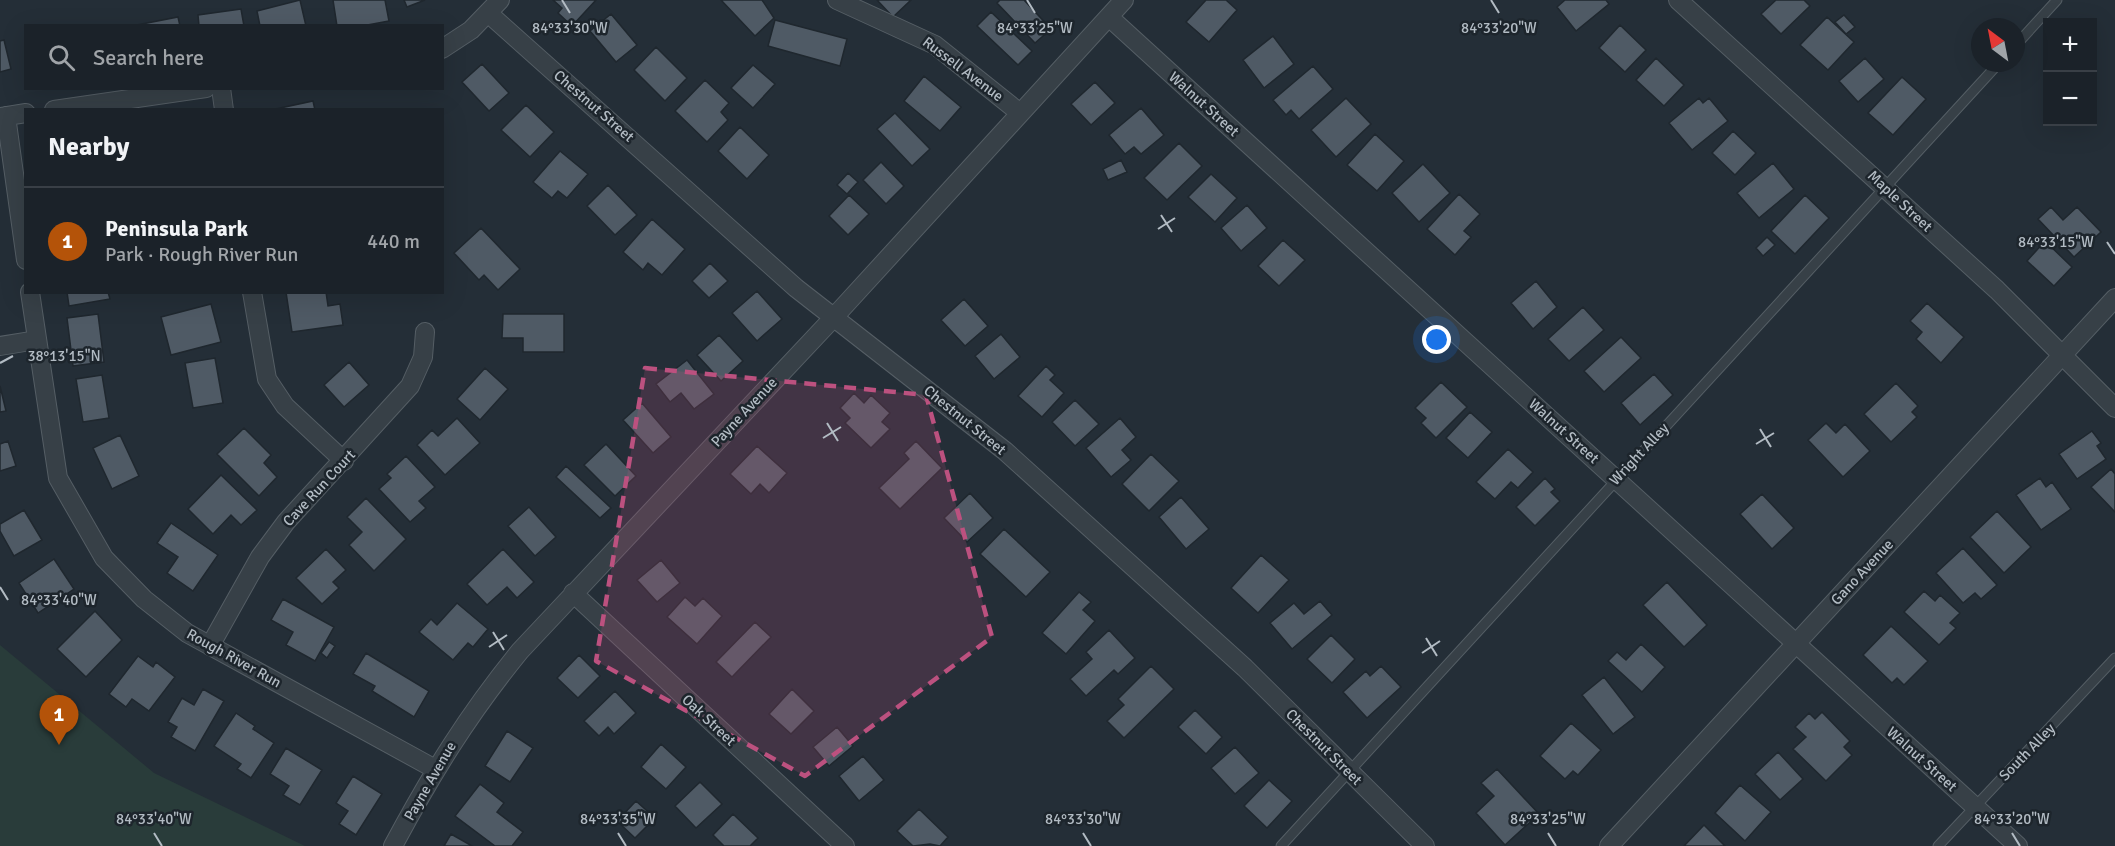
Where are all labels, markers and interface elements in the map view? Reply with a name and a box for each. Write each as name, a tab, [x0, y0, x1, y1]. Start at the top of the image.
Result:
north arrow	[1971, 18, 2025, 72]
map controls	[2043, 18, 2097, 126]
button: +	[2043, 18, 2097, 72]
text: 84°33'30"W	[532, 19, 608, 37]
text: 84°33'25"W	[997, 19, 1073, 37]
text: 84°33'20"W	[1461, 19, 1537, 37]
search box	[24, 24, 444, 90]
street label: Russell Avenue	[919, 33, 1007, 105]
icon: search	[45, 41, 78, 74]
text: Search here	[93, 44, 204, 71]
street label: Chestnut Street	[550, 66, 638, 146]
street label: Walnut Street	[1165, 68, 1243, 140]
button: −	[2043, 72, 2097, 126]
text: Nearby	[48, 131, 129, 163]
street label: Maple Street	[1864, 167, 1936, 235]
text: Peninsula Park	[105, 215, 248, 242]
text: 1	[62, 229, 73, 254]
text: 440 m	[367, 229, 420, 254]
text: 84°33'15"W	[2018, 233, 2094, 251]
text: Park · Rough River Run	[105, 242, 299, 267]
your location	[1422, 325, 1451, 354]
text: 38°13'15"N	[27, 347, 101, 365]
street label: Payne Avenue	[707, 373, 781, 451]
street label: Chestnut Street	[920, 381, 1010, 459]
street label: Walnut Street	[1525, 395, 1603, 467]
street label: Wright Alley	[1606, 419, 1672, 489]
street label: Cave Run Court	[279, 446, 359, 530]
street label: Gano Avenue	[1827, 535, 1897, 609]
text: 84°33'40"W	[21, 591, 97, 609]
street label: Rough River Run	[184, 625, 284, 691]
street label: Oak Street	[678, 691, 740, 749]
pin: 1	[40, 696, 78, 745]
street label: Chestnut Street	[1282, 705, 1366, 789]
street label: South Alley	[1995, 720, 2059, 784]
street label: Walnut Street	[1883, 723, 1961, 795]
street label: Payne Avenue	[400, 738, 460, 824]
text: 84°33'40"W	[116, 810, 192, 828]
text: 84°33'35"W	[580, 810, 656, 828]
text: 84°33'30"W	[1045, 810, 1121, 828]
text: 84°33'25"W	[1510, 810, 1586, 828]
text: 84°33'20"W	[1974, 810, 2050, 828]

